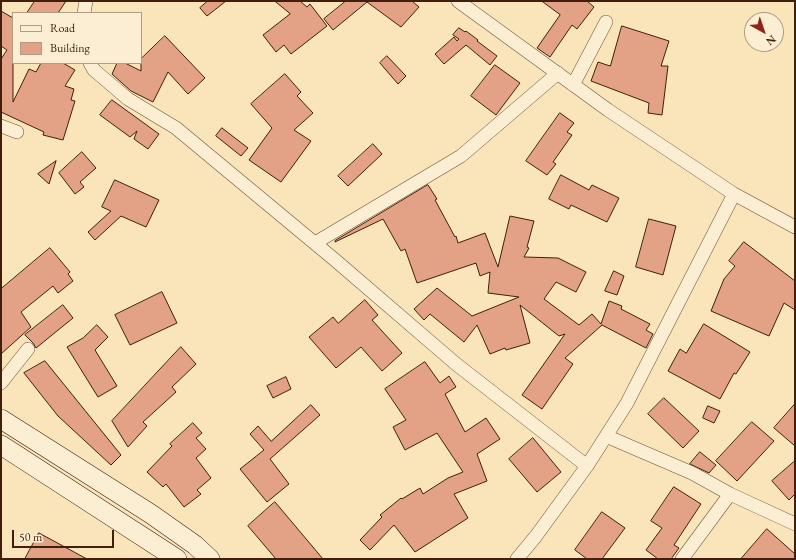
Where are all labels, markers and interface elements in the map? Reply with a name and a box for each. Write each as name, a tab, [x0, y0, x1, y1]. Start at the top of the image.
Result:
legend	[12, 12, 142, 64]
north arrow	[744, 12, 784, 52]
text: Road	[50, 20, 75, 36]
text: N	[763, 32, 779, 49]
text: Building	[50, 40, 90, 56]
scale bar	[14, 522, 116, 548]
text: 50 m	[19, 529, 42, 545]

